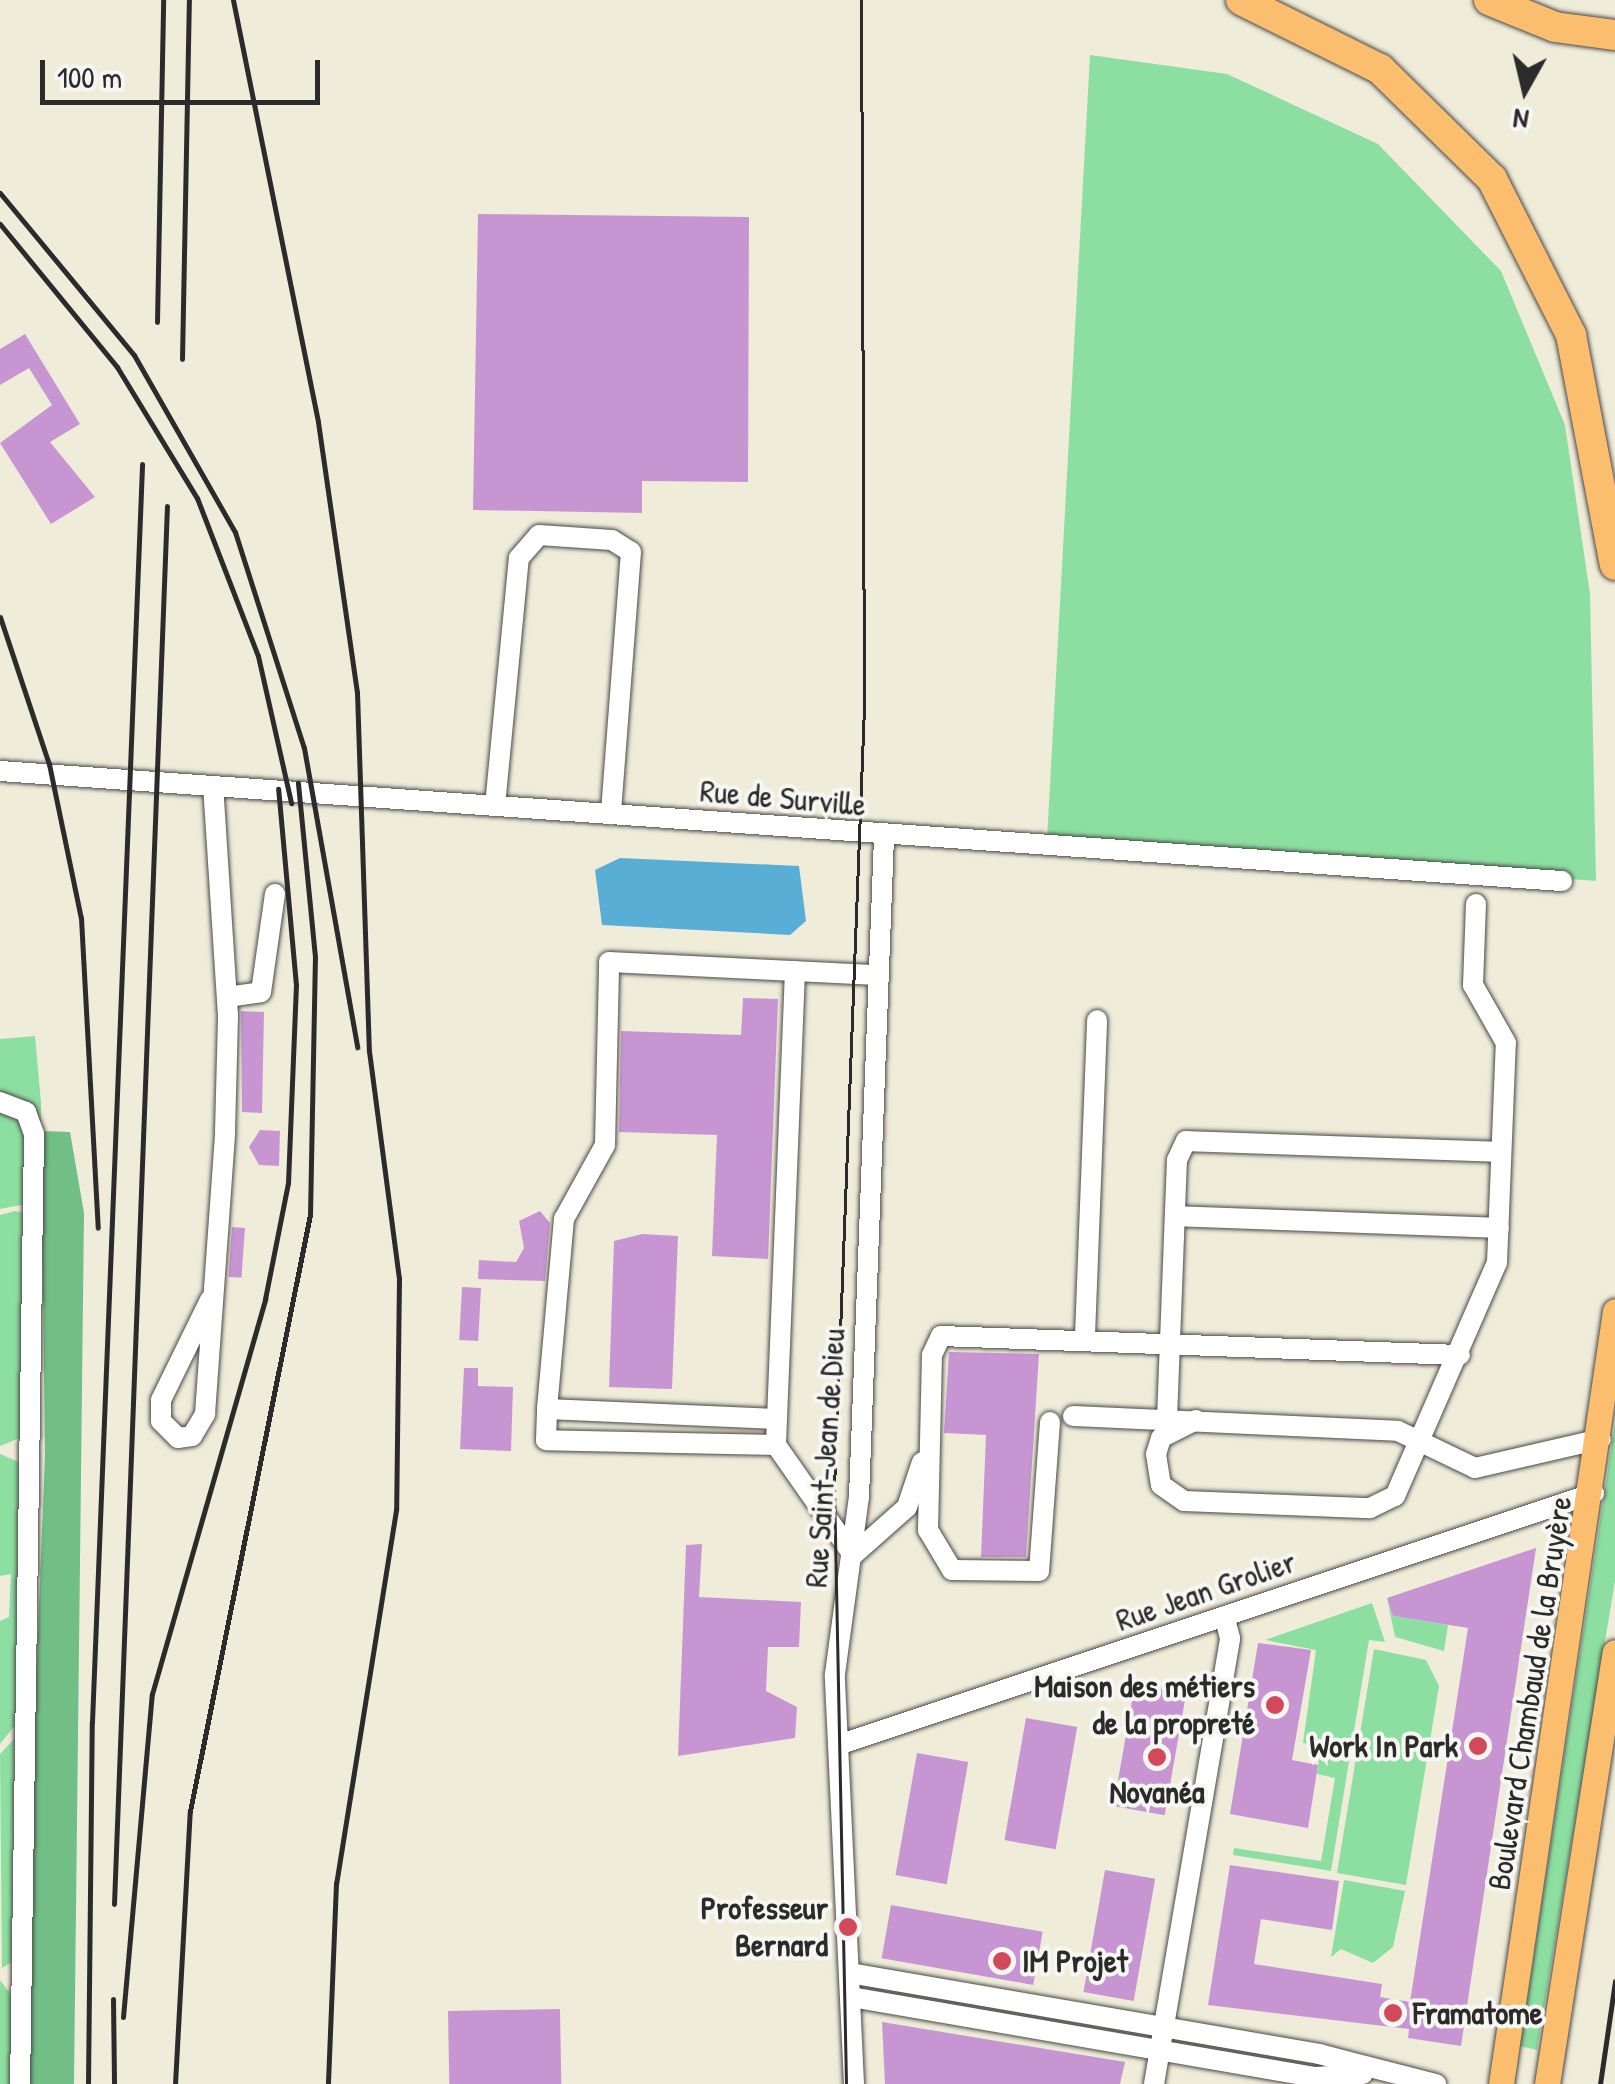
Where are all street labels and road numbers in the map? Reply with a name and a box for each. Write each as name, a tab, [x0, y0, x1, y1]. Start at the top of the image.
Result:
street label: Rue de Surville	[698, 772, 868, 824]
street label: Rue Saint-Jean de Dieu	[797, 1327, 853, 1589]
street label: Boulevard Chambaud de la Bruyère	[1480, 1493, 1580, 1893]
street label: Rue Jean Grolier	[1111, 1542, 1301, 1640]

